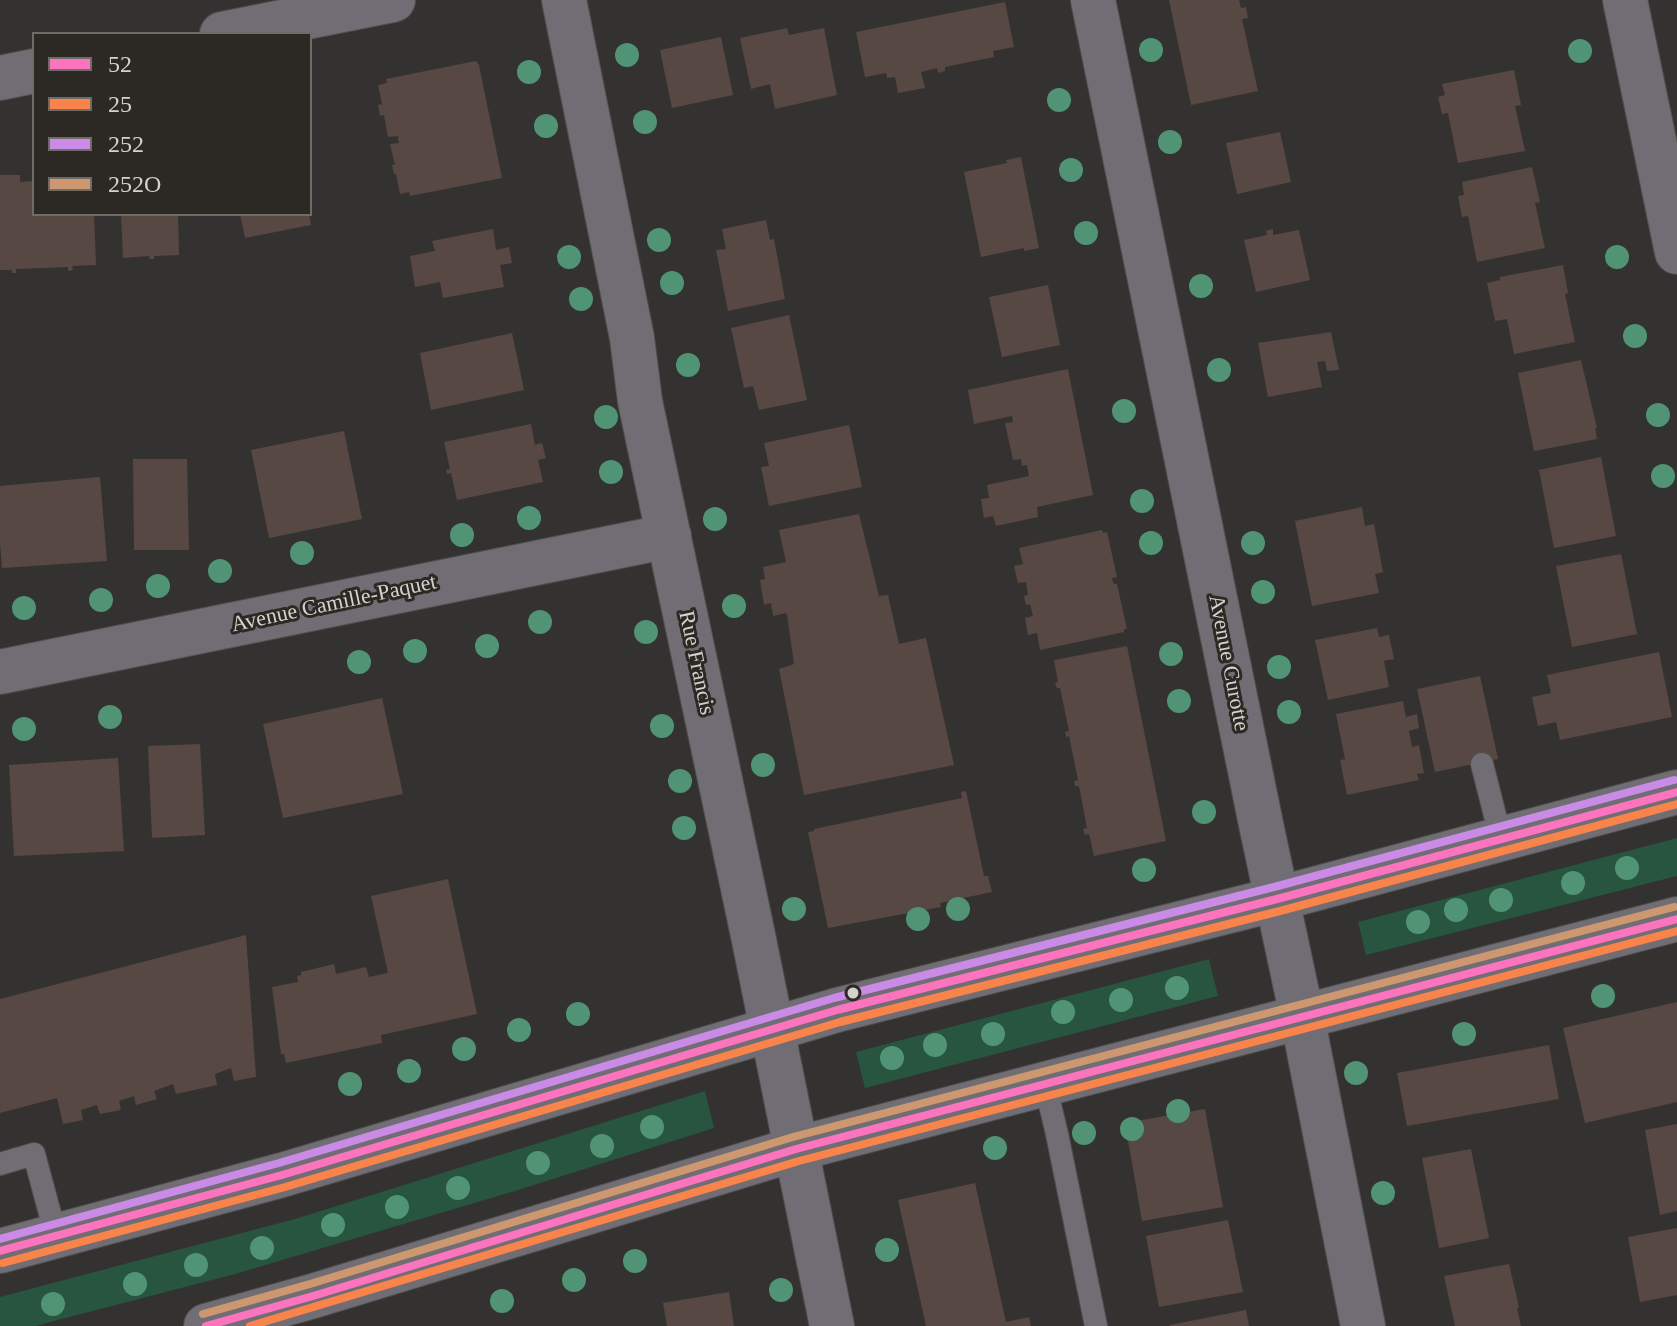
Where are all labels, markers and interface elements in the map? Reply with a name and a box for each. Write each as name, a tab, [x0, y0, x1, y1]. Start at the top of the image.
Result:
legend	[32, 32, 312, 216]
text: 52	[108, 51, 132, 77]
text: 25	[108, 91, 132, 117]
text: 252	[108, 131, 144, 157]
text: 252O	[108, 171, 161, 197]
street label: Avenue Camille-Paquet	[229, 569, 439, 639]
street label: Avenue Curotte	[1202, 593, 1254, 733]
street label: Rue Francis	[672, 609, 720, 717]
unlabelled marker	[845, 985, 861, 1001]

